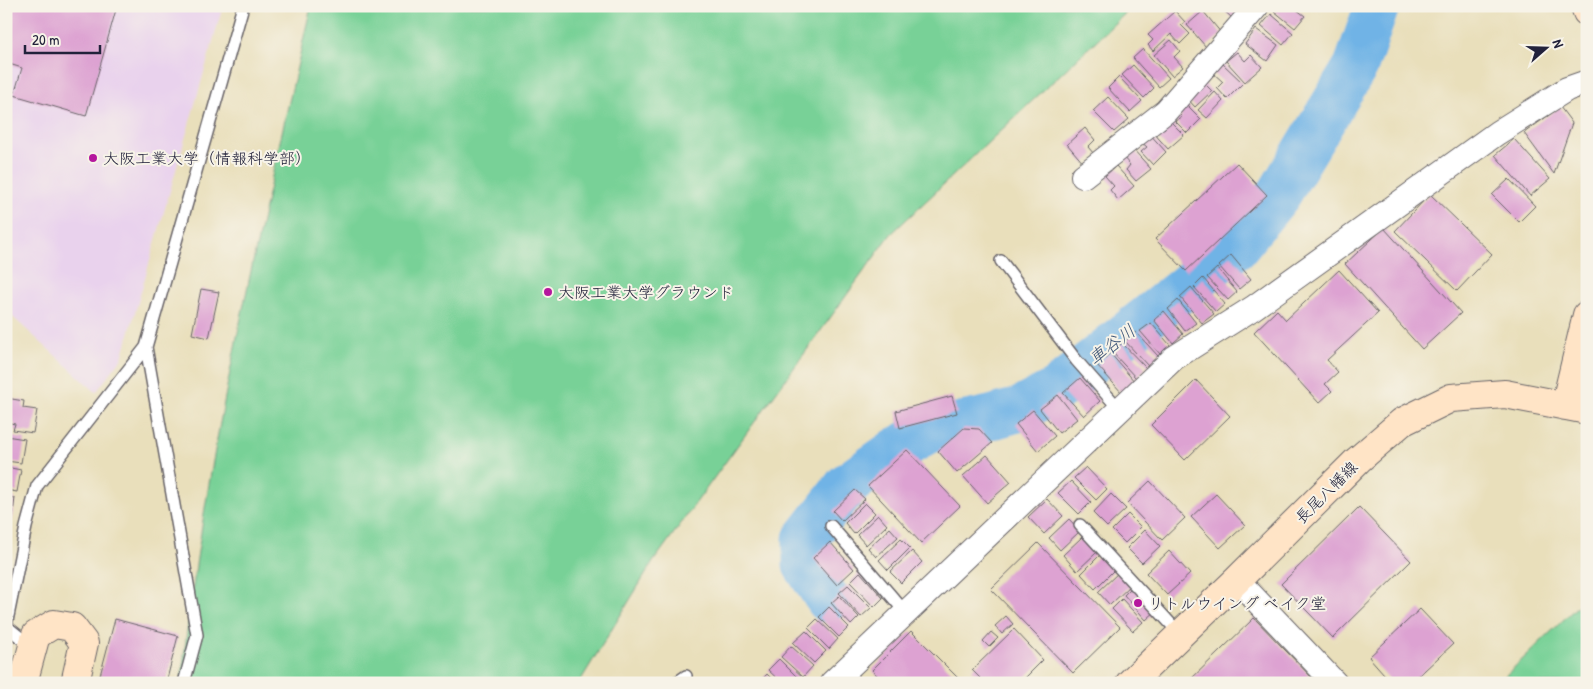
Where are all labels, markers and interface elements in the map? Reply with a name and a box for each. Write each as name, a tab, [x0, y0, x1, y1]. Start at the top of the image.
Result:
scale bar	[25, 22, 100, 54]
north arrow	[1520, 22, 1570, 72]
text: 20 m	[32, 29, 59, 50]
text: N	[1548, 37, 1569, 51]
place label: 大阪工業大学（情報科学部）	[103, 147, 311, 169]
marker: 大阪工業大学（情報科学部）	[87, 152, 99, 164]
place label: 大阪工業大学グラウンド	[558, 281, 734, 303]
marker: 大阪工業大学グラウンド	[542, 286, 554, 298]
water label: 車谷川	[1083, 318, 1141, 371]
street label: 長尾八幡線	[1290, 456, 1362, 528]
place label: リトルウイング ベイク堂	[1148, 592, 1326, 614]
marker: リトルウイング ベイク堂	[1132, 597, 1144, 609]

